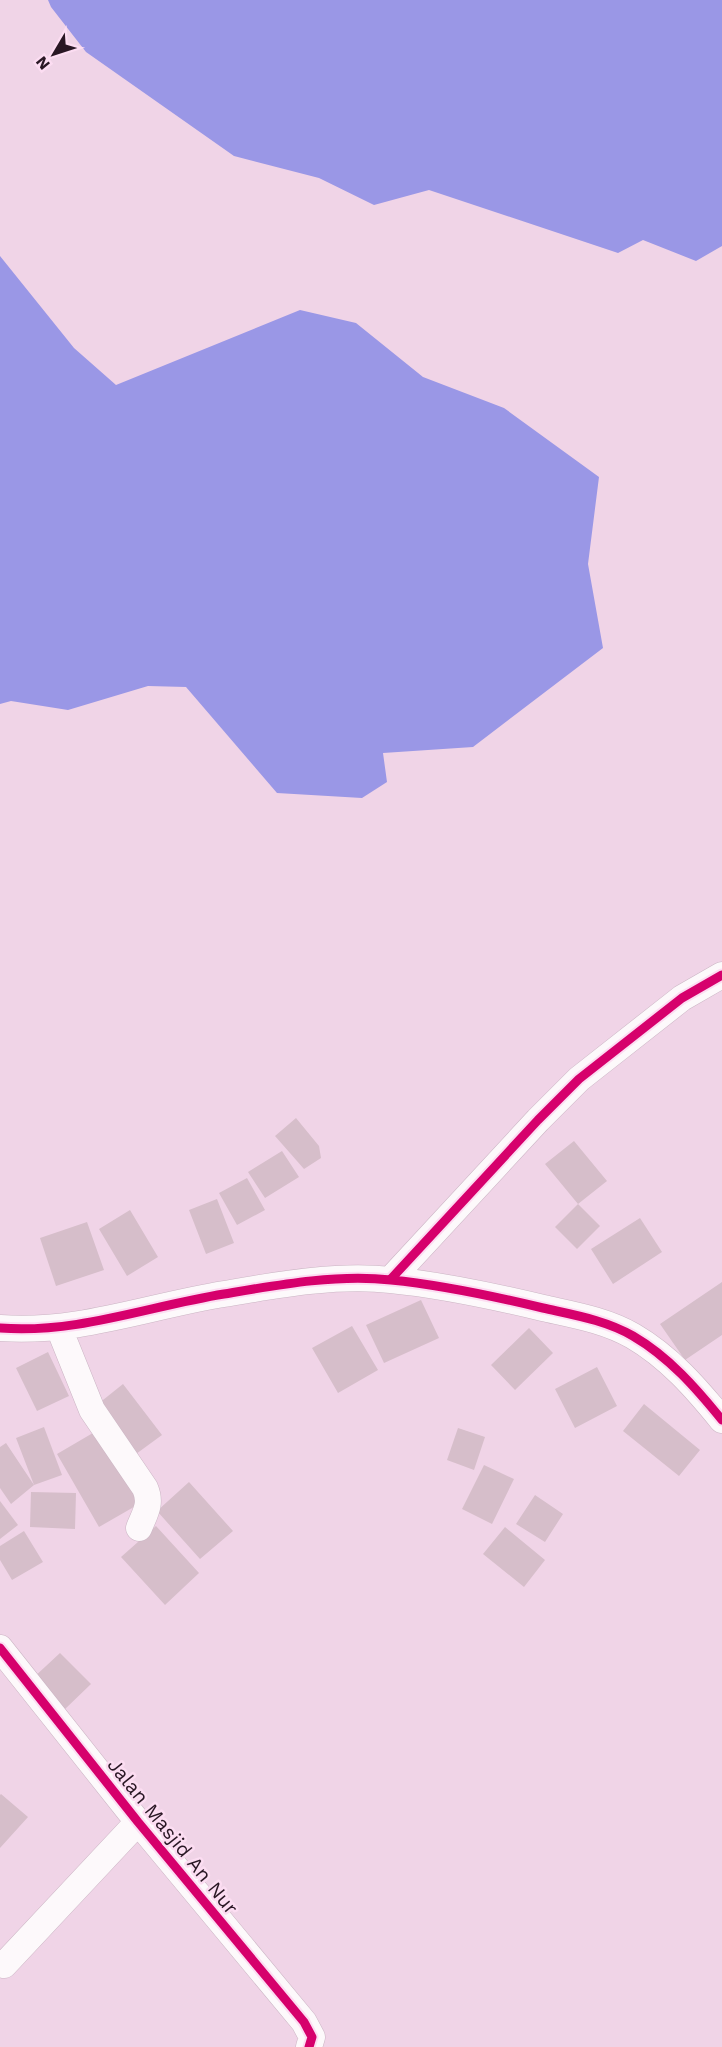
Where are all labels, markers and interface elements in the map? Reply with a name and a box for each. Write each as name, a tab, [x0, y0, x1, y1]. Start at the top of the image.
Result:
north arrow	[24, 24, 84, 84]
text: N	[32, 53, 54, 74]
street label: Jalan Masjid An Nur	[103, 1753, 243, 1919]

